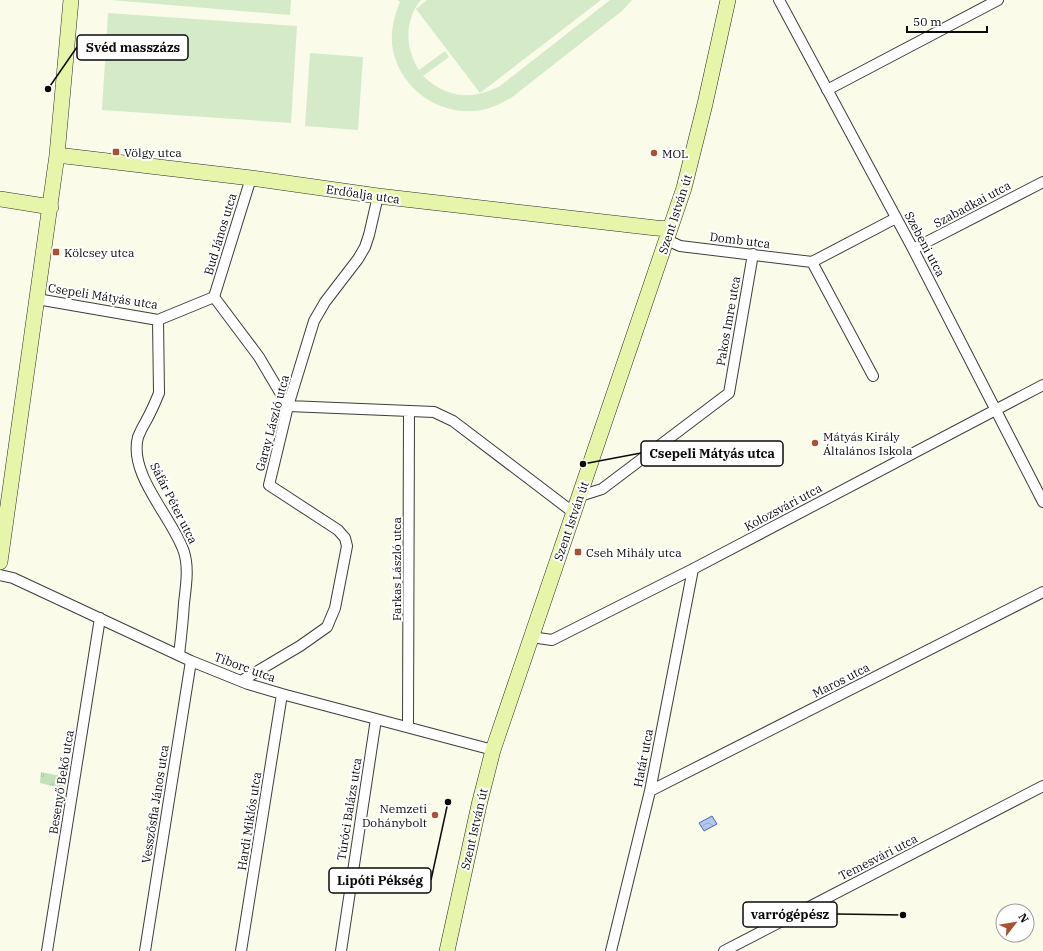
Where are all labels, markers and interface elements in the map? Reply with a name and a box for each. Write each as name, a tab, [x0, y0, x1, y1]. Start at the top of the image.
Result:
scale bar	[907, 8, 987, 34]
text: 50 m	[913, 14, 942, 29]
callout: Svéd masszázs	[77, 35, 188, 60]
text: Svéd masszázs	[86, 39, 181, 56]
place label: Völgy utca	[124, 145, 182, 160]
place label: MOL	[662, 146, 688, 161]
marker: Völgy utca	[111, 147, 121, 157]
marker: MOL	[649, 148, 659, 158]
street label: Szent István út	[655, 172, 695, 256]
street label: Szabadkai utca	[931, 177, 1013, 231]
street label: Erdőalja utca	[325, 181, 401, 207]
street label: Bud János utca	[200, 191, 240, 277]
street label: Szebeni utca	[902, 209, 949, 280]
street label: Domb utca	[709, 229, 772, 251]
place label: Kölcsey utca	[64, 245, 135, 260]
marker: Kölcsey utca	[51, 247, 61, 257]
street label: Pakos Imre utca	[713, 275, 743, 367]
street label: Csepeli Mátyás utca	[47, 280, 159, 312]
street label: Garay László utca	[252, 373, 292, 473]
place label: Mátyás Király Általános Iskola	[823, 429, 913, 458]
marker: Mátyás Király Általános Iskola	[810, 438, 820, 448]
callout: Csepeli Mátyás utca	[641, 441, 783, 466]
text: Csepeli Mátyás utca	[649, 445, 775, 462]
street label: Sáfár Péter utca	[147, 460, 201, 547]
street label: Szent István út	[550, 479, 592, 563]
street label: Kolozsvári utca	[742, 480, 825, 534]
street label: Farkas László utca	[389, 517, 404, 621]
place label: Cseh Mihály utca	[586, 545, 682, 560]
marker: Cseh Mihály utca	[573, 547, 583, 557]
street label: Tiborc utca	[212, 649, 278, 685]
street label: Maros utca	[810, 659, 872, 701]
street label: Határ utca	[630, 727, 656, 788]
street label: Besenyő Bekő utca	[45, 728, 77, 835]
street label: Vesszősfia János utca	[138, 743, 172, 864]
street label: Túróci Balázs utca	[333, 756, 365, 861]
street label: Hardi Miklós utca	[234, 770, 264, 871]
street label: Szent István út	[457, 787, 491, 871]
place label: Nemzeti Dohánybolt	[362, 801, 427, 830]
marker: Nemzeti Dohánybolt	[430, 810, 440, 820]
street label: Temesvári utca	[836, 831, 920, 883]
callout: Lipóti Pékség	[329, 868, 431, 893]
text: Lipóti Pékség	[337, 872, 423, 889]
callout: varrógépész	[743, 902, 837, 927]
north arrow	[995, 903, 1035, 943]
text: varrógépész	[751, 906, 829, 923]
text: N	[1015, 911, 1032, 925]

